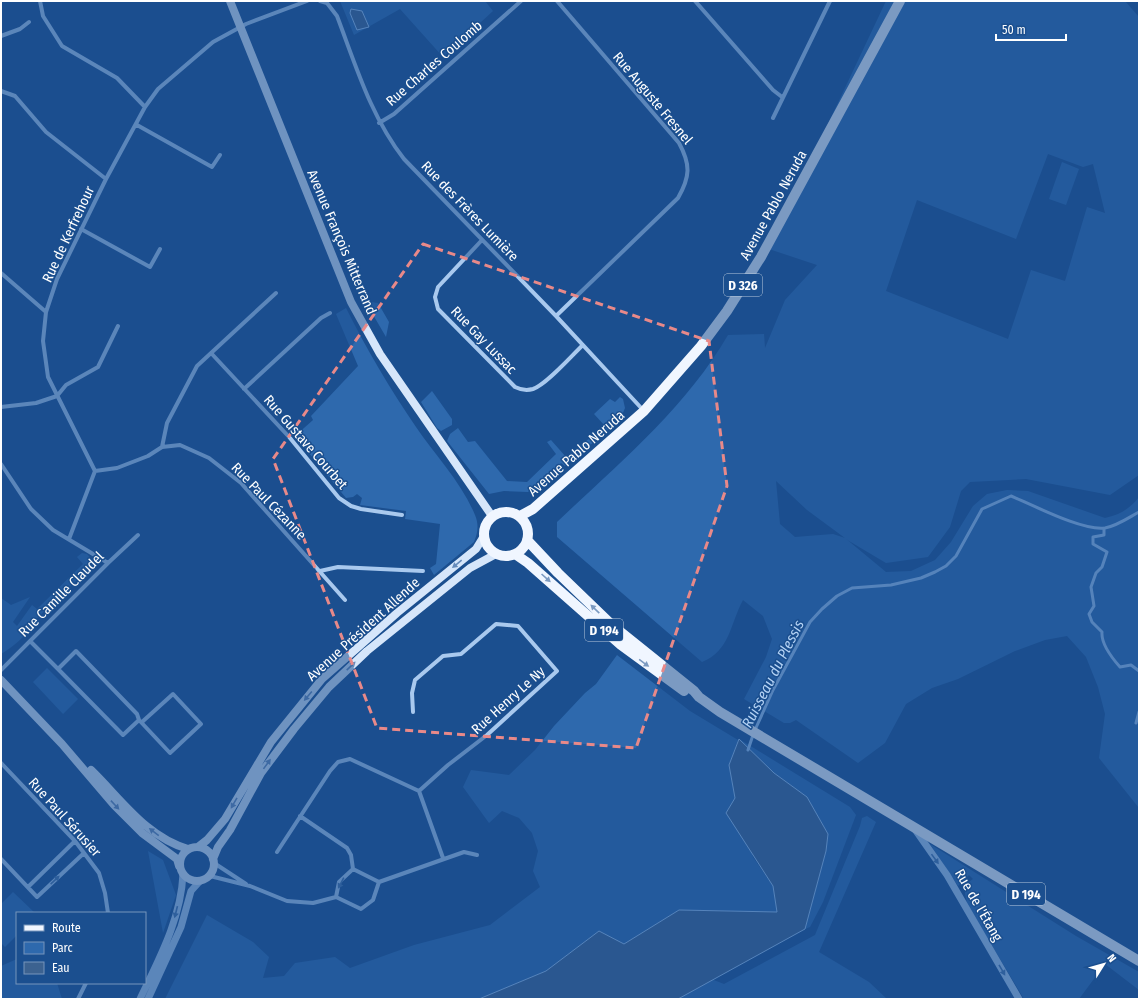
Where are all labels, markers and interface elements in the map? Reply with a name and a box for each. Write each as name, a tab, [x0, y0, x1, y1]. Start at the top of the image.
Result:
scale bar	[996, 16, 1066, 42]
street label: Rue Charles Coulomb	[383, 17, 486, 110]
text: 50 m	[1002, 23, 1026, 37]
street label: Rue Auguste Fresnel	[609, 49, 696, 148]
street label: Avenue Pablo Neruda	[736, 147, 811, 263]
street label: Rue des Frères Lumière	[417, 158, 522, 265]
street label: Avenue François Mitterrand	[303, 167, 380, 317]
street label: Rue de Kerfrehour	[39, 183, 98, 285]
road number: D 326	[724, 274, 762, 296]
street label: Rue Gay Lussac	[447, 303, 520, 378]
street label: Rue Gustave Courbet	[260, 392, 351, 493]
street label: Avenue Pablo Neruda	[525, 407, 628, 500]
street label: Rue Paul Cézanne	[228, 459, 310, 543]
street label: Rue Camille Claudel	[15, 548, 108, 641]
one-way arrow	[452, 559, 463, 568]
street label: Avenue Président Allende	[303, 574, 423, 685]
one-way arrow	[541, 574, 551, 583]
one-way arrow	[590, 604, 600, 613]
water label: Ruisseau du Plessis	[738, 616, 808, 731]
road number: D 194	[585, 619, 623, 641]
one-way arrow	[639, 659, 650, 667]
one-way arrow	[346, 661, 357, 670]
street label: Rue Henry Le Ny	[468, 662, 549, 738]
one-way arrow	[303, 691, 312, 701]
one-way arrow	[263, 759, 272, 770]
street label: Rue Paul Sérusier	[25, 774, 105, 860]
one-way arrow	[230, 797, 237, 809]
one-way arrow	[110, 800, 120, 810]
one-way arrow	[148, 828, 159, 836]
one-way arrow	[931, 853, 939, 864]
street label: Rue de l'Étang	[951, 865, 1007, 945]
one-way arrow	[51, 876, 60, 885]
one-way arrow	[338, 877, 344, 889]
road number: D 194	[1007, 883, 1045, 905]
one-way arrow	[173, 907, 179, 919]
legend	[16, 912, 146, 984]
text: Route	[52, 921, 81, 935]
text: Parc	[52, 941, 73, 955]
north arrow	[1084, 944, 1124, 984]
text: N	[1104, 952, 1119, 965]
text: Eau	[52, 961, 70, 975]
one-way arrow	[998, 964, 1005, 976]

